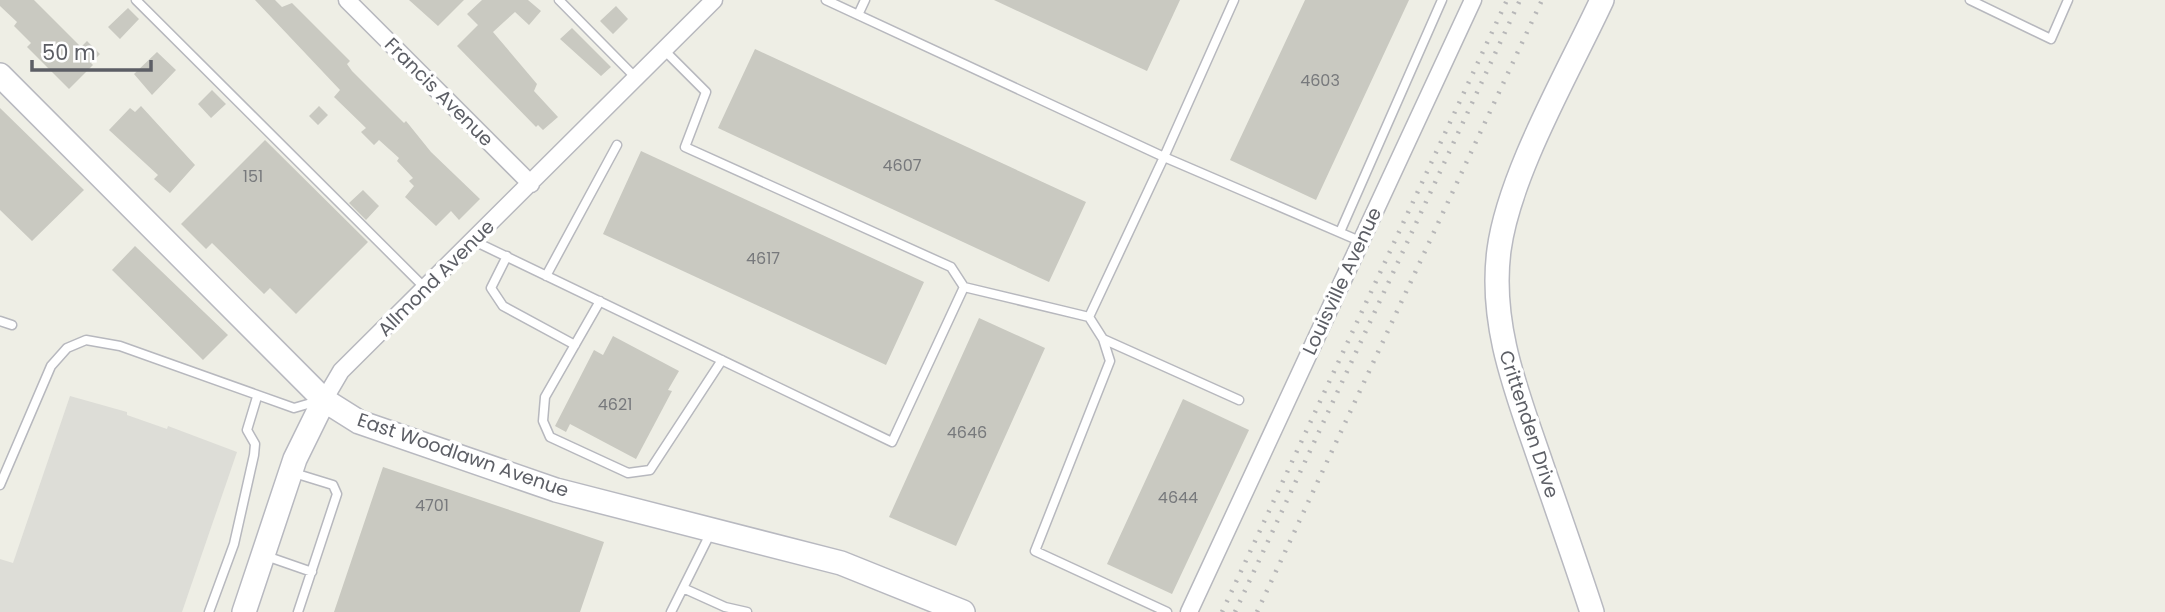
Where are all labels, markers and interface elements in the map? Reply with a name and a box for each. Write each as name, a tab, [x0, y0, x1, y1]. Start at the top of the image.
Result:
scale bar	[32, 28, 150, 72]
street label: Francis Avenue	[378, 31, 500, 153]
text: 50 m	[42, 38, 96, 67]
house number: 4603	[1300, 69, 1340, 92]
house number: 4607	[882, 154, 922, 177]
house number: 151	[243, 165, 263, 188]
street label: Louisville Avenue	[1296, 203, 1388, 359]
street label: Allmond Avenue	[372, 214, 500, 342]
house number: 4617	[746, 247, 780, 270]
street label: Crittenden Drive	[1492, 347, 1566, 501]
house number: 4621	[598, 393, 632, 416]
street label: East Woodlawn Avenue	[354, 406, 572, 504]
house number: 4646	[947, 421, 987, 444]
house number: 4644	[1158, 486, 1198, 509]
house number: 4701	[415, 494, 449, 517]

